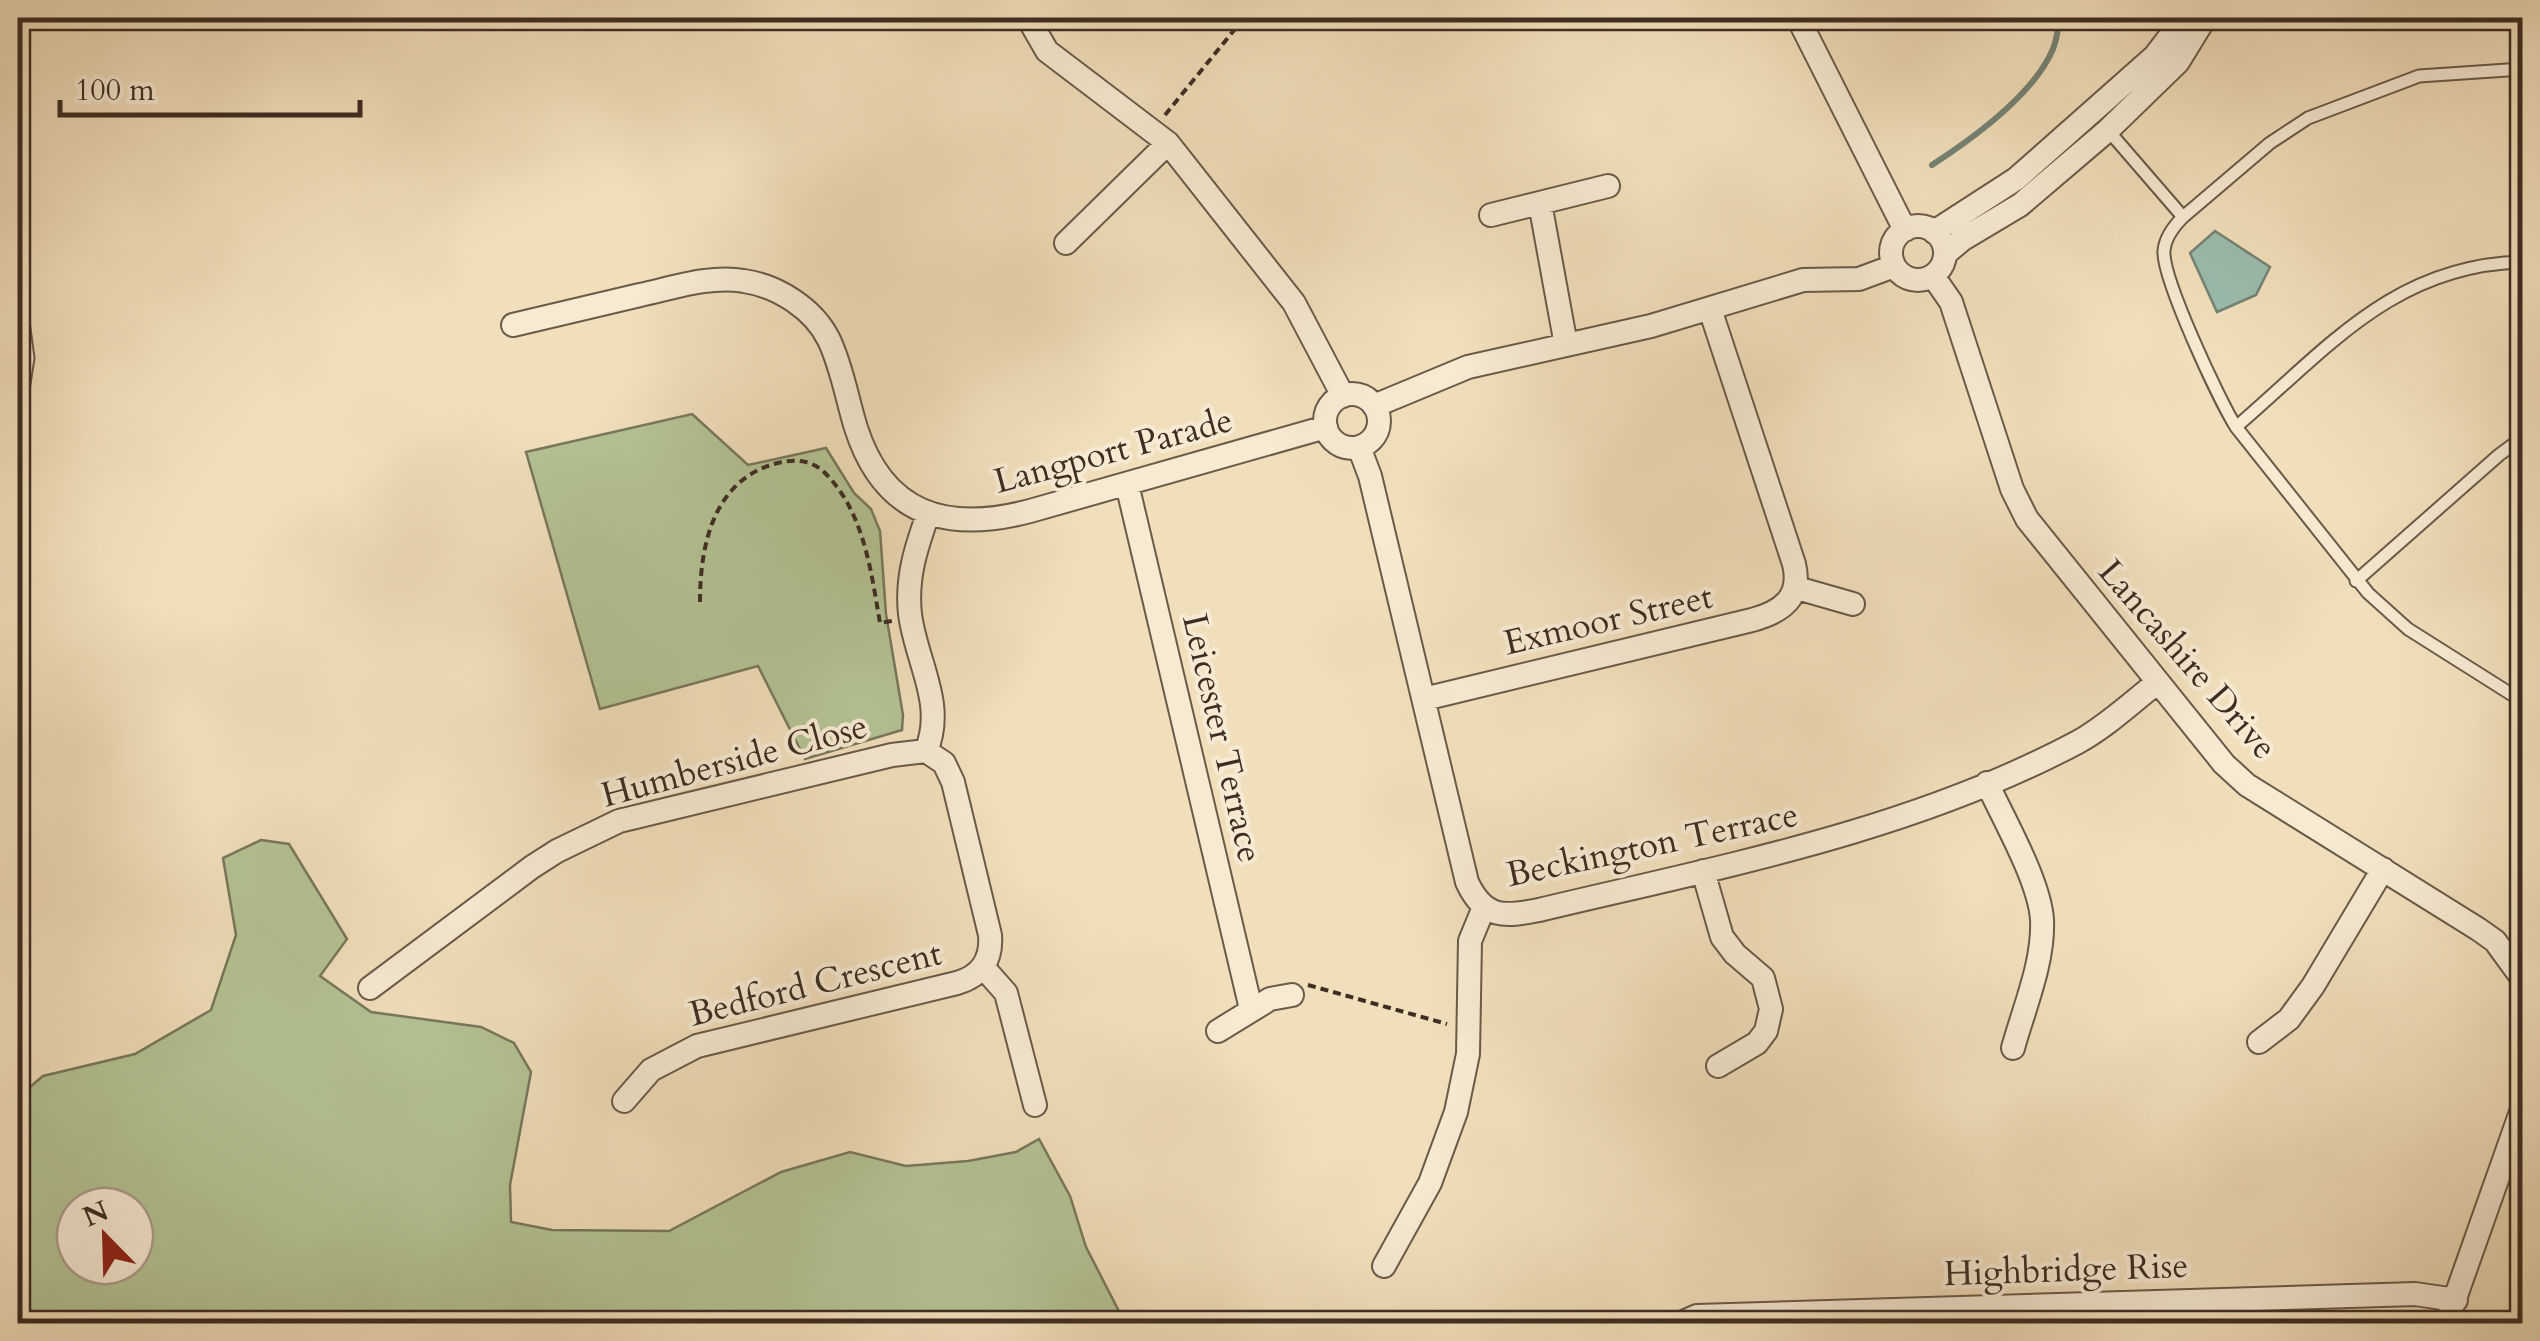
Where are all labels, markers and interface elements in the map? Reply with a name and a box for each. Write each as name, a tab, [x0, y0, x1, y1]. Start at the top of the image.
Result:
scale bar	[60, 55, 360, 117]
text: 100 m	[75, 70, 155, 111]
street label: Langport Parade	[989, 396, 1238, 506]
street label: Lancashire Drive	[2087, 549, 2288, 770]
street label: Exmoor Street	[1499, 573, 1717, 667]
street label: Leicester Terrace	[1170, 609, 1274, 867]
street label: Humberside Close	[596, 702, 872, 819]
street label: Beckington Terrace	[1502, 791, 1802, 899]
street label: Bedford Crescent	[684, 929, 947, 1039]
north arrow	[55, 1186, 155, 1286]
text: N	[77, 1192, 114, 1236]
street label: Highbridge Rise	[1943, 1242, 2189, 1298]

